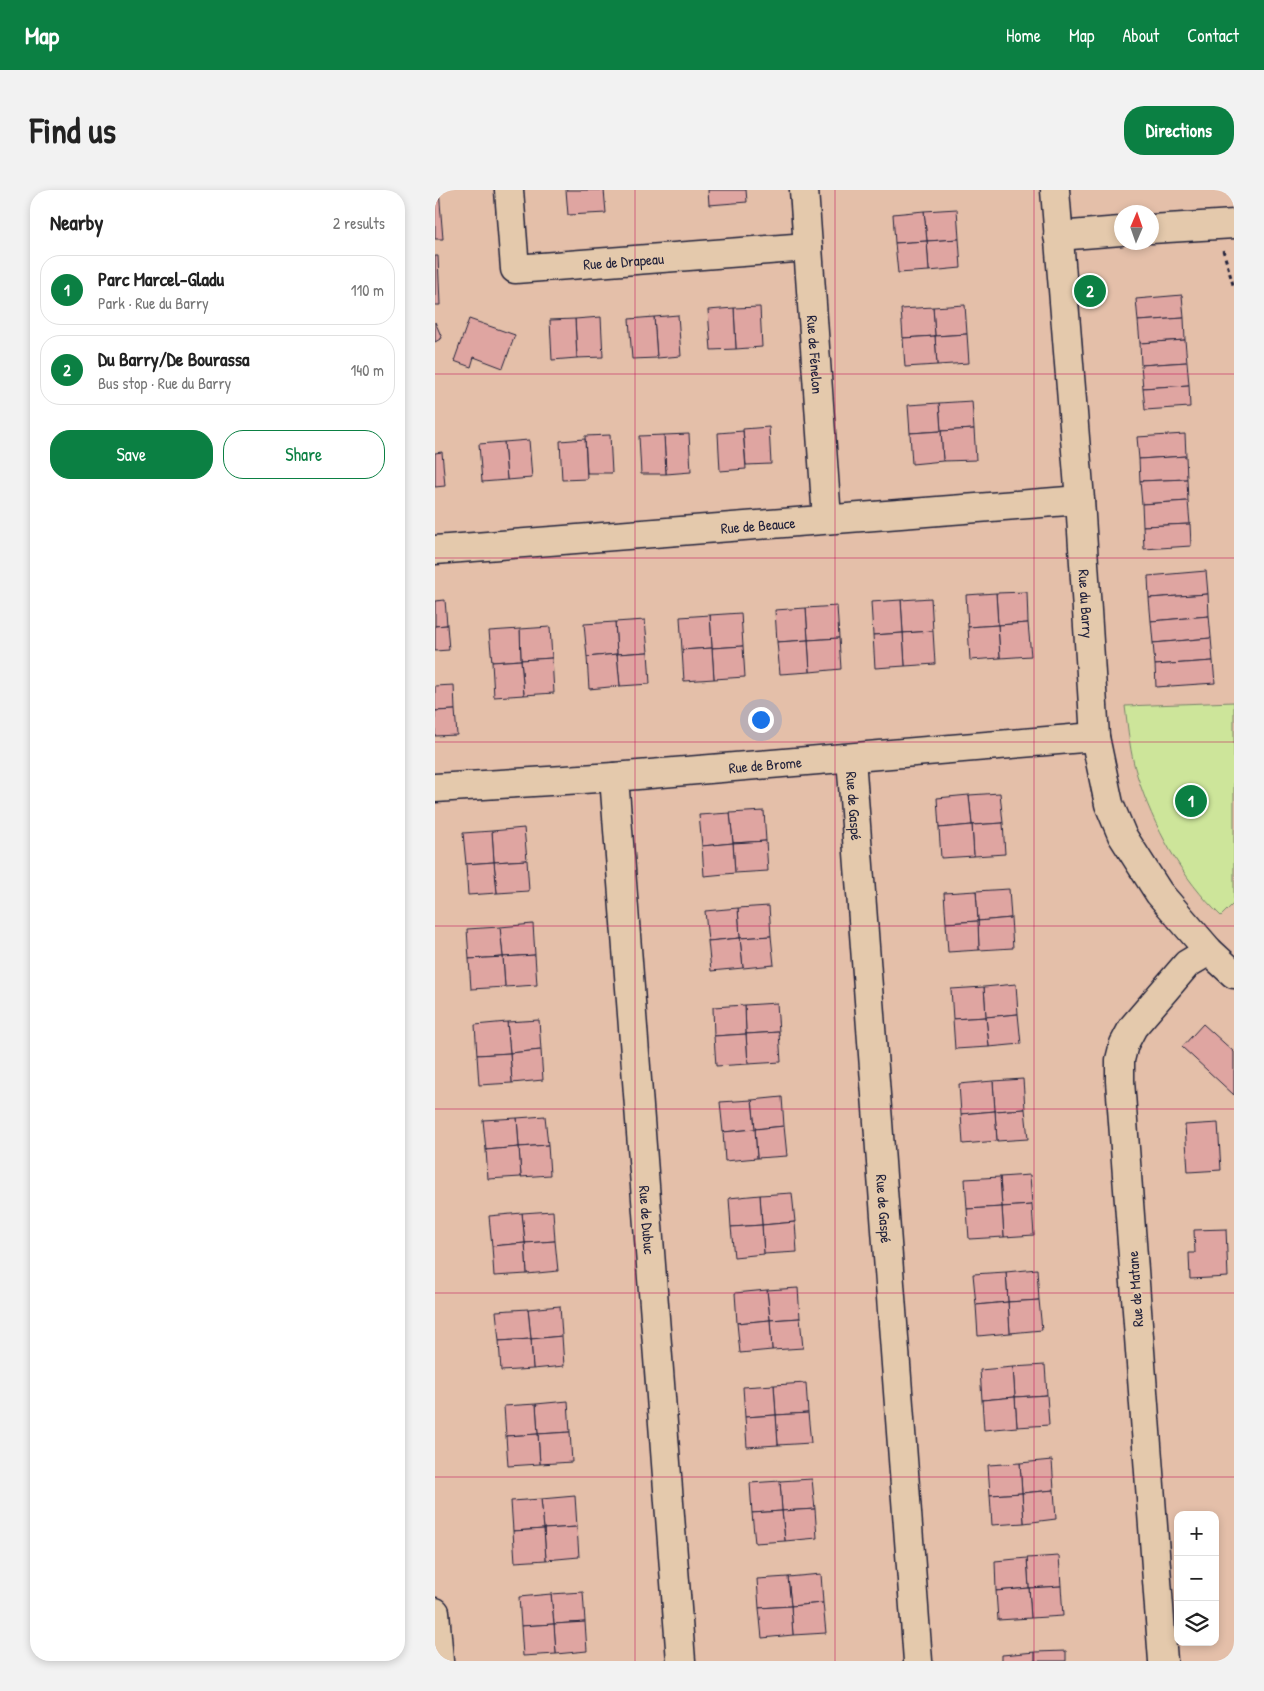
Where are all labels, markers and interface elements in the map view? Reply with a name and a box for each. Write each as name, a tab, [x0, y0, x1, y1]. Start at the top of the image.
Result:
text: Map	[25, 19, 59, 51]
text: Home	[1006, 23, 1041, 48]
text: Map	[1069, 23, 1094, 48]
text: About	[1122, 23, 1159, 48]
text: Contact	[1187, 23, 1239, 48]
button: Directions	[1124, 106, 1234, 155]
text: Find us	[30, 107, 116, 154]
north arrow	[1114, 205, 1159, 250]
text: Nearby	[50, 208, 103, 237]
text: 2 results	[333, 212, 385, 234]
street label: Rue de Drapeau	[582, 247, 664, 274]
text: Parc Marcel-Gladu	[98, 266, 224, 292]
pin: 2	[1074, 272, 1106, 310]
text: 1	[64, 279, 70, 301]
text: 110 m	[351, 279, 384, 301]
text: Park · Rue du Barry	[98, 292, 209, 314]
street label: Rue de Fénelon	[802, 315, 829, 395]
text: Du Barry/De Bourassa	[98, 346, 249, 372]
text: 2	[63, 359, 71, 381]
text: 140 m	[350, 359, 384, 381]
text: Bus stop · Rue du Barry	[98, 372, 231, 394]
button: Save	[50, 430, 213, 479]
button: Share	[223, 430, 385, 479]
street label: Rue de Beauce	[720, 512, 796, 538]
street label: Rue du Barry	[1074, 569, 1099, 639]
your location	[748, 707, 774, 733]
street label: Rue de Brome	[728, 751, 802, 778]
street label: Rue de Gaspé	[842, 771, 868, 841]
pin: 1	[1175, 782, 1207, 820]
street label: Rue de Gaspé	[871, 1174, 897, 1244]
street label: Rue de Dubuc	[634, 1185, 661, 1255]
street label: Rue de Matane	[1122, 1250, 1148, 1328]
map controls	[1174, 1511, 1219, 1646]
button: +	[1174, 1511, 1219, 1556]
button: −	[1174, 1556, 1219, 1601]
button: layers	[1174, 1601, 1219, 1646]

